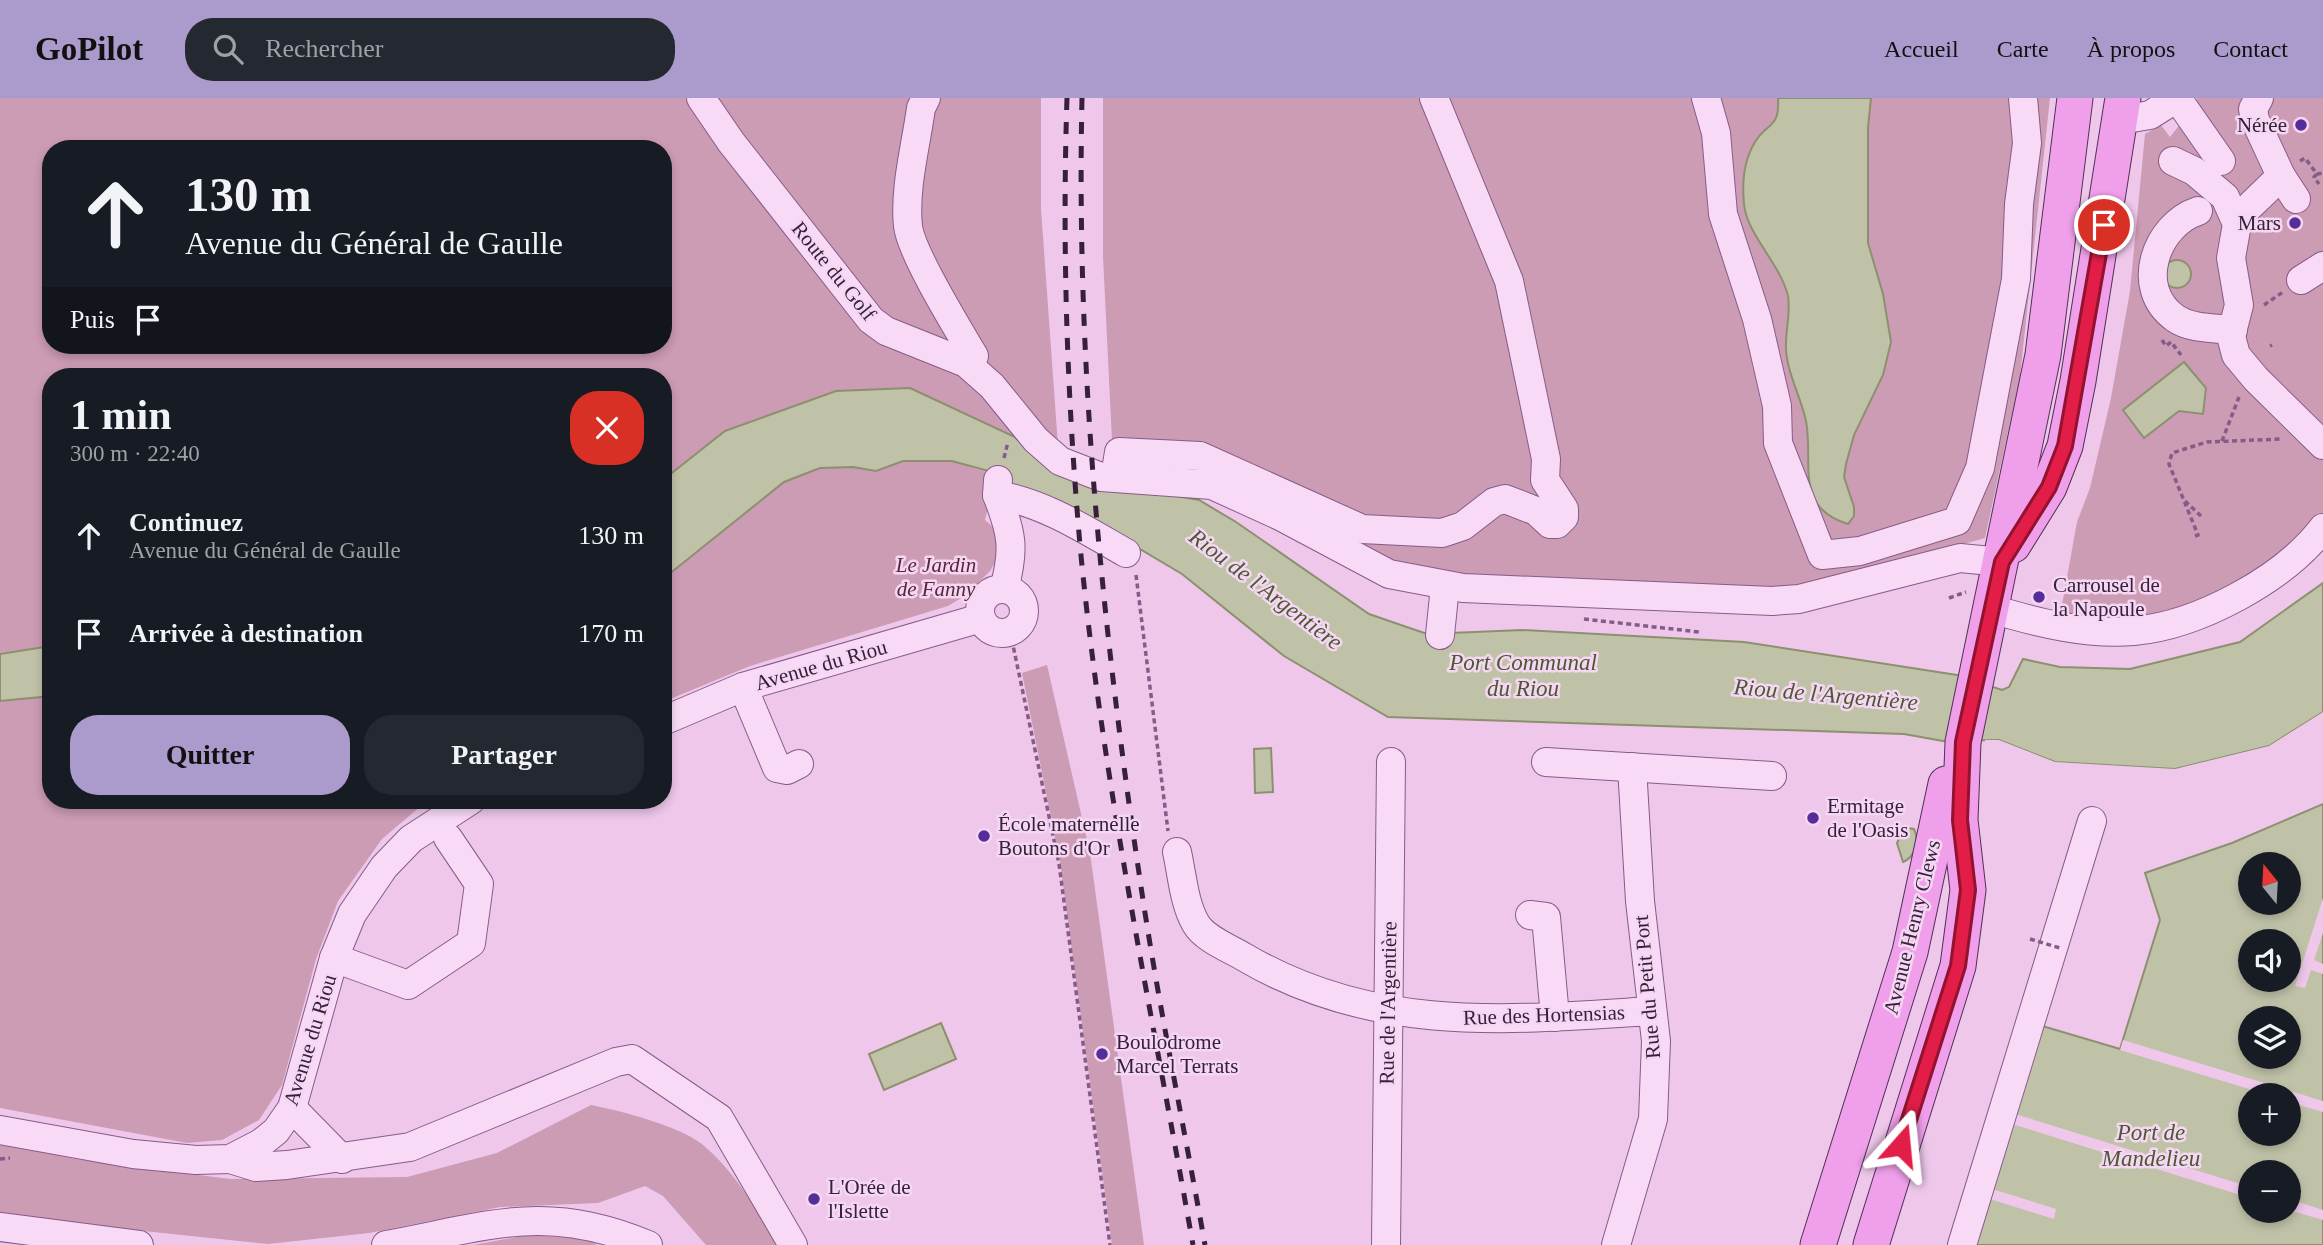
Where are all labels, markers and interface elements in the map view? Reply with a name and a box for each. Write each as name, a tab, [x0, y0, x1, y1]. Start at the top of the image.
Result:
search box	[185, 18, 675, 81]
icon: search	[209, 30, 247, 68]
text: GoPilot	[35, 31, 143, 67]
text: Rechercher	[265, 34, 384, 63]
text: Accueil	[1884, 36, 1959, 62]
text: Carte	[1997, 36, 2049, 62]
text: À propos	[2087, 36, 2175, 62]
text: Contact	[2213, 36, 2288, 62]
place label: Nérée	[2237, 113, 2287, 137]
marker: Nérée	[2293, 117, 2309, 133]
text: 130 m	[185, 167, 312, 222]
icon: ahead	[70, 168, 161, 259]
pin	[2074, 195, 2134, 255]
icon: arrive	[2085, 206, 2123, 244]
place label: Mars	[2238, 211, 2281, 235]
marker: Mars	[2287, 215, 2303, 231]
street label: Route du Golf	[787, 217, 881, 325]
text: Avenue du Général de Gaulle	[185, 225, 563, 261]
icon: arrive	[129, 301, 167, 339]
text: Puis	[70, 305, 115, 334]
button: close	[570, 391, 644, 465]
text: 1 min	[70, 392, 172, 438]
text: 300 m · 22:40	[70, 441, 200, 466]
text: Continuez	[129, 508, 243, 537]
icon: ahead	[70, 517, 108, 555]
text: 130 m	[578, 521, 644, 550]
water label: Riou de l'Argentière	[1184, 523, 1347, 655]
text: Avenue du Général de Gaulle	[129, 538, 401, 563]
park label: Le Jardin de Fanny	[895, 553, 976, 601]
place label: Carrousel de la Napoule	[2053, 573, 2160, 621]
marker: Carrousel de la Napoule	[2031, 589, 2047, 605]
icon: arrive	[70, 615, 108, 653]
text: Arrivée à destination	[129, 619, 363, 648]
text: 170 m	[578, 619, 644, 648]
street label: Avenue du Riou	[752, 635, 890, 695]
water label: Port Communal du Riou	[1448, 650, 1597, 701]
water label: Riou de l'Argentière	[1732, 674, 1919, 715]
button: Quitter	[70, 715, 350, 795]
button: Partager	[364, 715, 644, 795]
place label: Ermitage de l'Oasis	[1827, 794, 1908, 842]
marker: Ermitage de l'Oasis	[1805, 810, 1821, 826]
place label: École maternelle Boutons d'Or	[998, 812, 1140, 860]
marker: École maternelle Boutons d'Or	[976, 828, 992, 844]
street label: Avenue Henry Clews	[1879, 837, 1945, 1017]
north arrow	[2238, 852, 2301, 915]
map controls	[2238, 852, 2301, 1223]
street label: Rue du Petit Port	[1629, 914, 1665, 1060]
street label: Rue de l'Argentière	[1375, 921, 1401, 1085]
button: sound	[2238, 929, 2301, 992]
street label: Avenue du Riou	[279, 971, 342, 1109]
street label: Rue des Hortensias	[1463, 1000, 1625, 1030]
button: layers	[2238, 1006, 2301, 1069]
place label: Boulodrome Marcel Terrats	[1116, 1030, 1238, 1078]
marker: Boulodrome Marcel Terrats	[1094, 1046, 1110, 1062]
button: +	[2238, 1083, 2301, 1146]
position arrow	[1864, 1108, 1938, 1182]
water label: Port de Mandelieu	[2101, 1120, 2200, 1171]
button: −	[2238, 1160, 2301, 1223]
place label: L'Orée de l'Islette	[828, 1175, 910, 1223]
marker: L'Orée de l'Islette	[806, 1191, 822, 1207]

